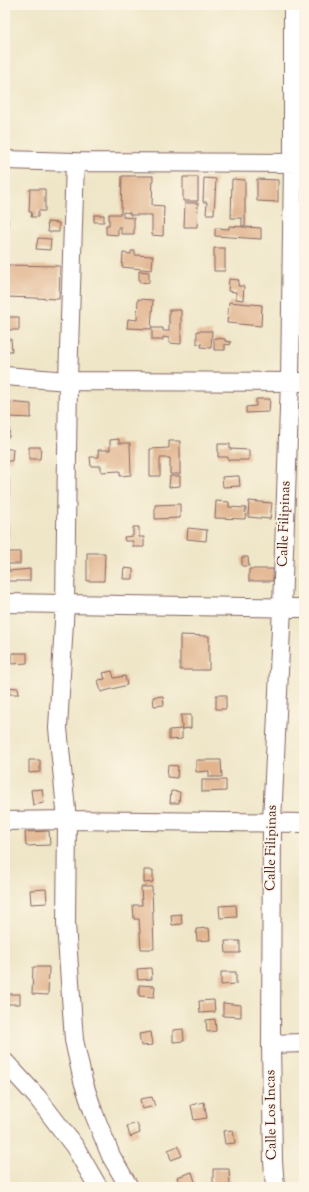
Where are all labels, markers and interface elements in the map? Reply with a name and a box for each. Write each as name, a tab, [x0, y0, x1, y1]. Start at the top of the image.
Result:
street label: Calle Filipinas	[274, 481, 296, 567]
street label: Calle Filipinas	[261, 805, 283, 891]
street label: Calle Los Incas	[261, 1070, 283, 1160]

